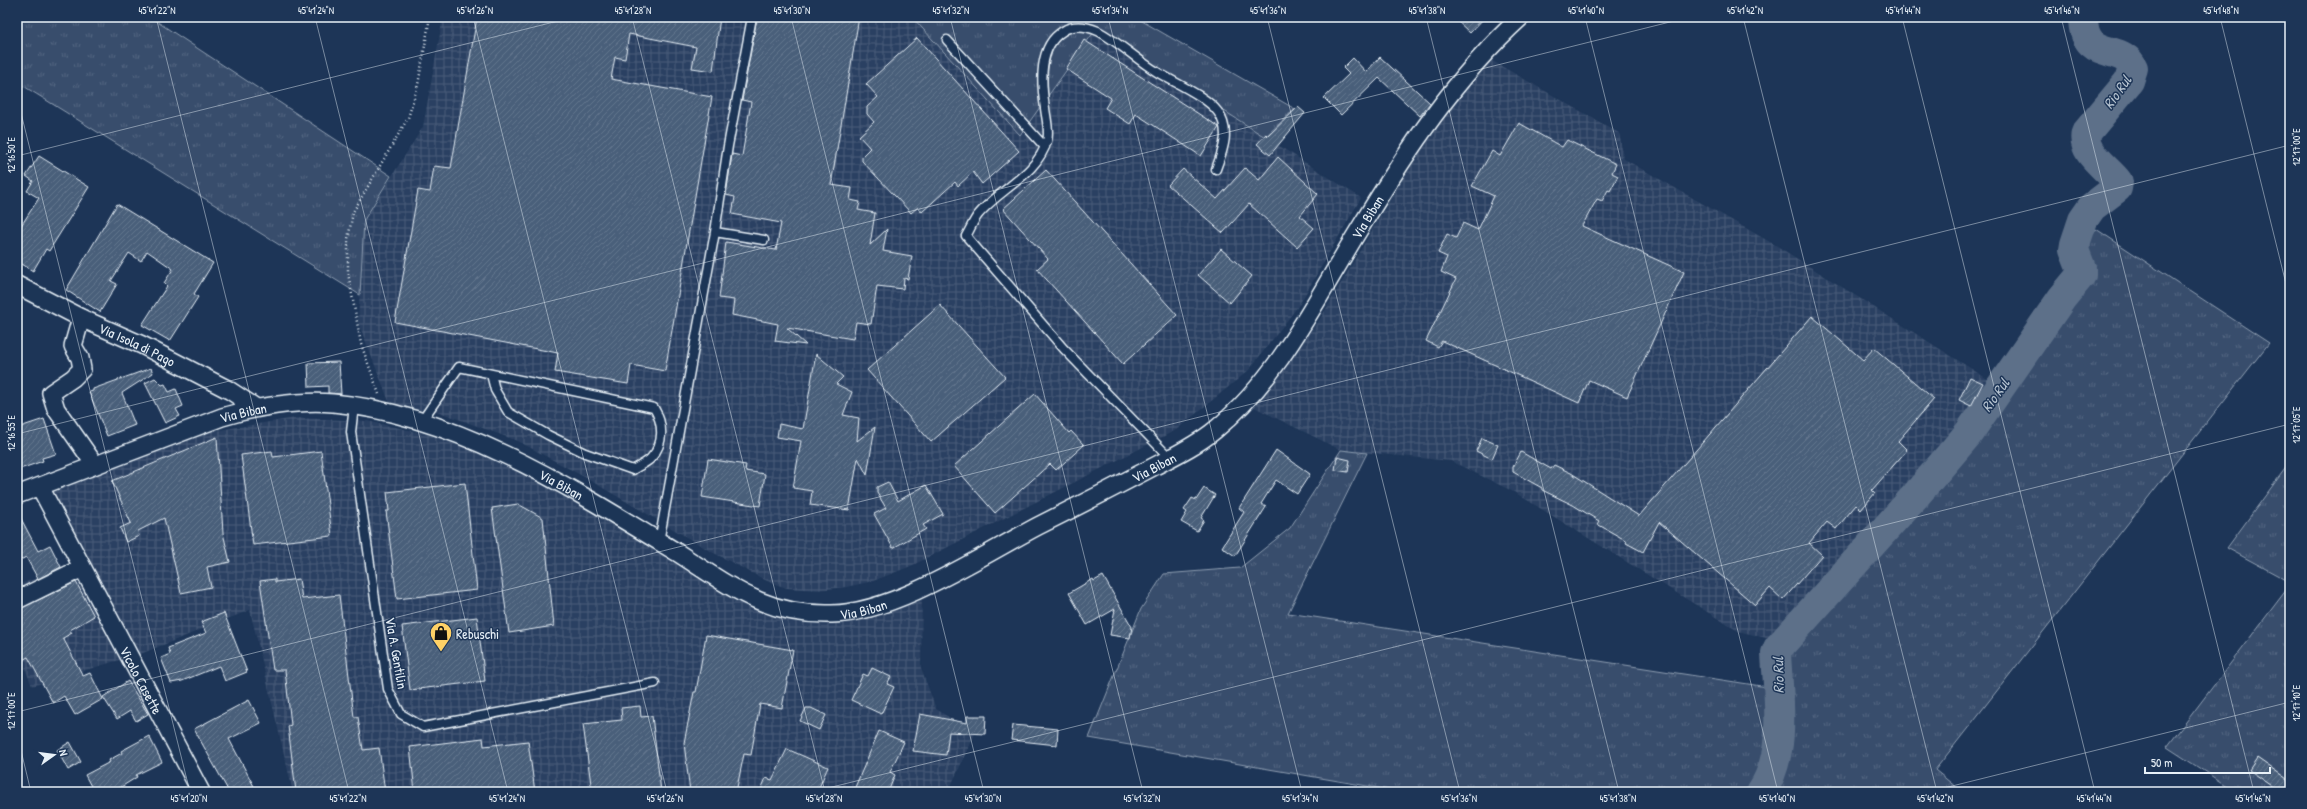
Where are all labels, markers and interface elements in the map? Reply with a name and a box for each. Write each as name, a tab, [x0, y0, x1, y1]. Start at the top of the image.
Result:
text: 45°41'22"N	[138, 4, 176, 17]
text: 45°41'24"N	[298, 4, 334, 17]
text: 45°41'26"N	[457, 4, 493, 17]
text: 45°41'28"N	[615, 4, 651, 17]
text: 45°41'30"N	[774, 4, 810, 17]
text: 45°41'32"N	[933, 4, 969, 17]
text: 45°41'34"N	[1092, 4, 1128, 17]
text: 45°41'36"N	[1250, 4, 1286, 17]
text: 45°41'38"N	[1409, 4, 1445, 17]
text: 45°41'40"N	[1568, 4, 1604, 17]
text: 45°41'42"N	[1727, 4, 1763, 17]
text: 45°41'44"N	[1885, 4, 1921, 17]
text: 45°41'46"N	[2044, 4, 2080, 17]
text: 45°41'48"N	[2203, 4, 2239, 17]
water label: Rio Rul	[2098, 70, 2137, 113]
text: 12°17'00"E	[2290, 128, 2303, 166]
text: 12°16'50"E	[5, 136, 18, 173]
street label: Via Biban	[1346, 191, 1387, 242]
street label: Via Isola di Pago	[96, 318, 179, 370]
water label: Rio Rul	[1976, 373, 2015, 416]
street label: Via Biban	[217, 397, 268, 427]
text: 12°17'05"E	[2290, 406, 2303, 444]
text: 12°16'55"E	[5, 415, 18, 451]
street label: Via Biban	[1128, 447, 1179, 486]
street label: Via Biban	[536, 464, 587, 504]
street label: Via Biban	[839, 594, 889, 623]
street label: Via A. Gentilin	[381, 616, 413, 690]
shop icon: Rebuschi	[428, 620, 454, 653]
place label: Rebuschi	[456, 624, 499, 643]
street label: Vicolo Casette	[116, 643, 168, 717]
water label: Rio Rul	[1767, 656, 1789, 693]
text: 12°17'10"E	[2290, 684, 2303, 721]
text: 12°17'00"E	[5, 692, 18, 730]
north arrow	[34, 735, 74, 775]
text: N	[56, 748, 71, 757]
scale bar	[2145, 749, 2270, 775]
text: 50 m	[2151, 754, 2172, 771]
text: 45°41'20"N	[171, 792, 207, 805]
text: 45°41'22"N	[329, 792, 367, 805]
text: 45°41'24"N	[489, 792, 525, 805]
text: 45°41'26"N	[647, 792, 683, 805]
text: 45°41'28"N	[806, 792, 842, 805]
text: 45°41'30"N	[965, 792, 1001, 805]
text: 45°41'32"N	[1124, 792, 1160, 805]
text: 45°41'34"N	[1282, 792, 1318, 805]
text: 45°41'36"N	[1441, 792, 1477, 805]
text: 45°41'38"N	[1600, 792, 1636, 805]
text: 45°41'40"N	[1759, 792, 1795, 805]
text: 45°41'42"N	[1917, 792, 1953, 805]
text: 45°41'44"N	[2076, 792, 2112, 805]
text: 45°41'46"N	[2235, 792, 2271, 805]

